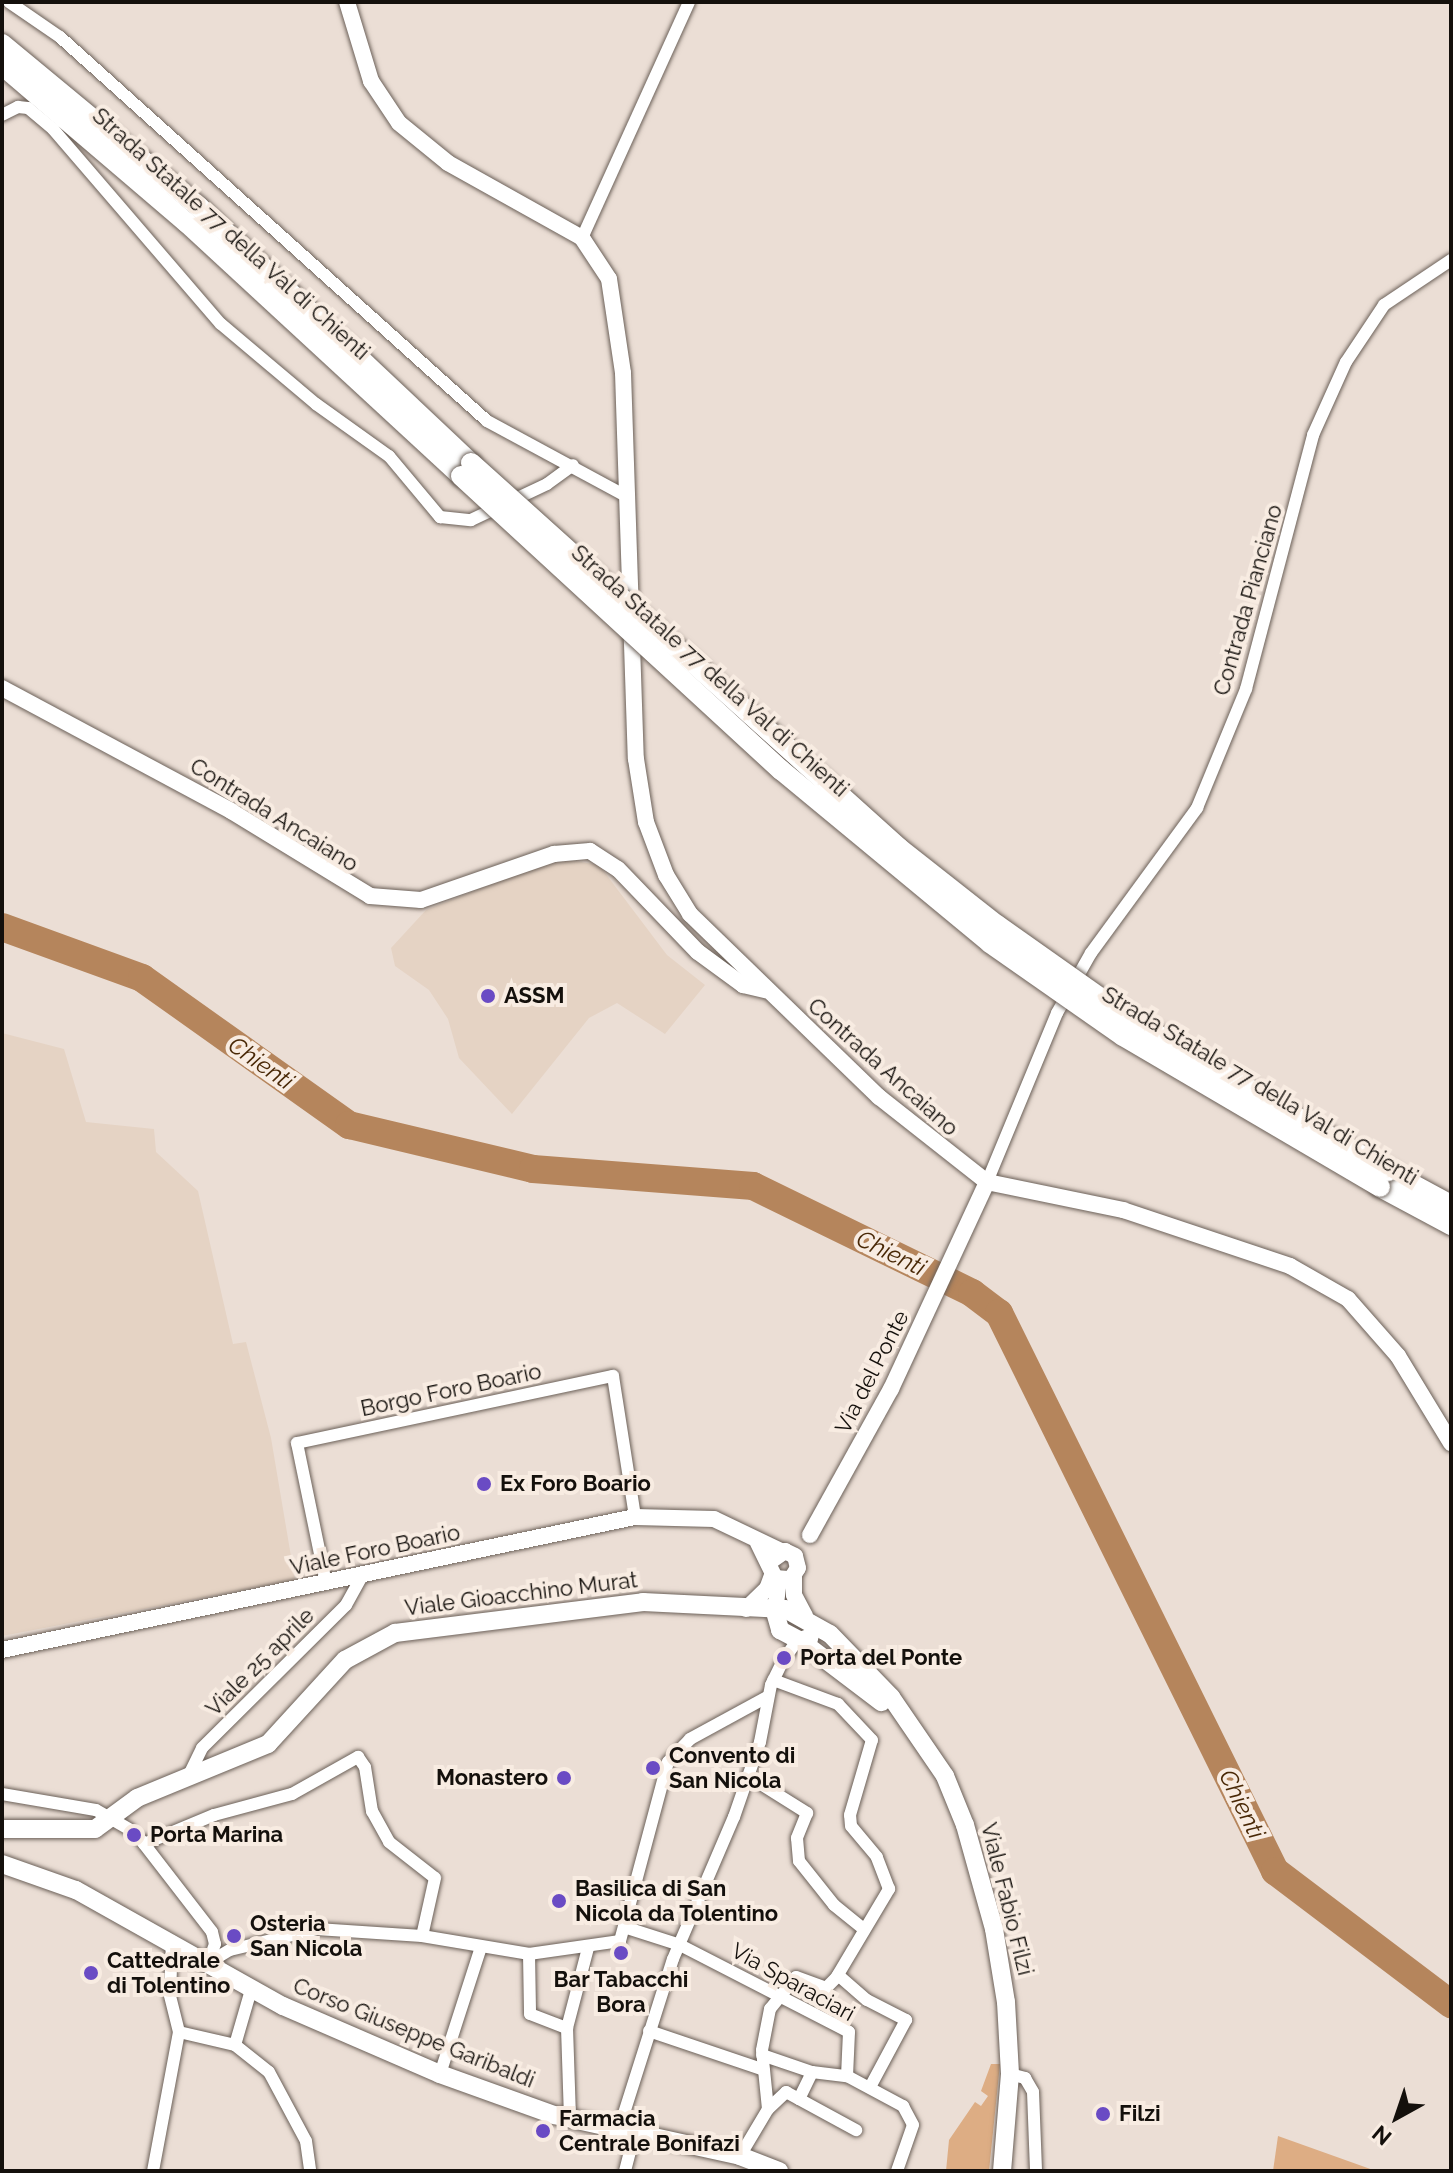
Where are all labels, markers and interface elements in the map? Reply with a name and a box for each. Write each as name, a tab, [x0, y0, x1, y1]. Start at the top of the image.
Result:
street label: Strada Statale 77 della Val di Chienti	[87, 102, 375, 366]
street label: Contrada Pianciano	[1208, 502, 1288, 698]
street label: Strada Statale 77 della Val di Chienti	[566, 539, 854, 803]
street label: Contrada Ancaiano	[185, 752, 363, 878]
street label: Strada Statale 77 della Val di Chienti	[1097, 981, 1423, 1191]
place label: ASSM	[504, 983, 565, 1009]
marker: ASSM	[479, 987, 497, 1005]
street label: Contrada Ancaiano	[802, 992, 964, 1142]
water label: Chienti	[223, 1030, 299, 1096]
water label: Chienti	[852, 1224, 930, 1282]
street label: Via del Ponte	[830, 1306, 914, 1438]
street label: Borgo Foro Boario	[358, 1358, 544, 1422]
place label: Ex Foro Boario	[500, 1471, 651, 1497]
marker: Ex Foro Boario	[475, 1475, 493, 1493]
street label: Viale Foro Boario	[288, 1519, 462, 1581]
street label: Viale Gioacchino Murat	[403, 1567, 639, 1621]
street label: Viale 25 aprile	[200, 1602, 320, 1722]
place label: Porta del Ponte	[800, 1645, 963, 1671]
marker: Porta del Ponte	[775, 1649, 793, 1667]
place label: Convento di San Nicola	[669, 1742, 795, 1794]
marker: Convento di San Nicola	[644, 1759, 662, 1777]
place label: Monastero	[436, 1765, 548, 1791]
water label: Chienti	[1213, 1765, 1271, 1843]
marker: Monastero	[555, 1769, 573, 1787]
street label: Viale Fabio Filzi	[975, 1820, 1039, 1978]
place label: Porta Marina	[150, 1822, 283, 1848]
marker: Porta Marina	[125, 1826, 143, 1844]
place label: Basilica di San Nicola da Tolentino	[575, 1875, 779, 1926]
marker: Basilica di San Nicola da Tolentino	[550, 1892, 568, 1910]
place label: Osteria San Nicola	[250, 1910, 362, 1962]
marker: Osteria San Nicola	[225, 1927, 243, 1945]
street label: Via Sparaciari	[727, 1937, 859, 2027]
marker: Bar Tabacchi Bora	[612, 1944, 630, 1962]
place label: Cattedrale di Tolentino	[107, 1947, 231, 1998]
marker: Cattedrale di Tolentino	[82, 1964, 100, 1982]
place label: Bar Tabacchi Bora	[553, 1966, 689, 2018]
street label: Corso Giuseppe Garibaldi	[289, 1972, 539, 2094]
north arrow	[1357, 2077, 1437, 2157]
place label: Filzi	[1119, 2101, 1161, 2127]
place label: Farmacia Centrale Bonifazi	[559, 2105, 740, 2156]
marker: Filzi	[1094, 2105, 1112, 2123]
text: N	[1367, 2120, 1396, 2151]
marker: Farmacia Centrale Bonifazi	[534, 2122, 552, 2140]

